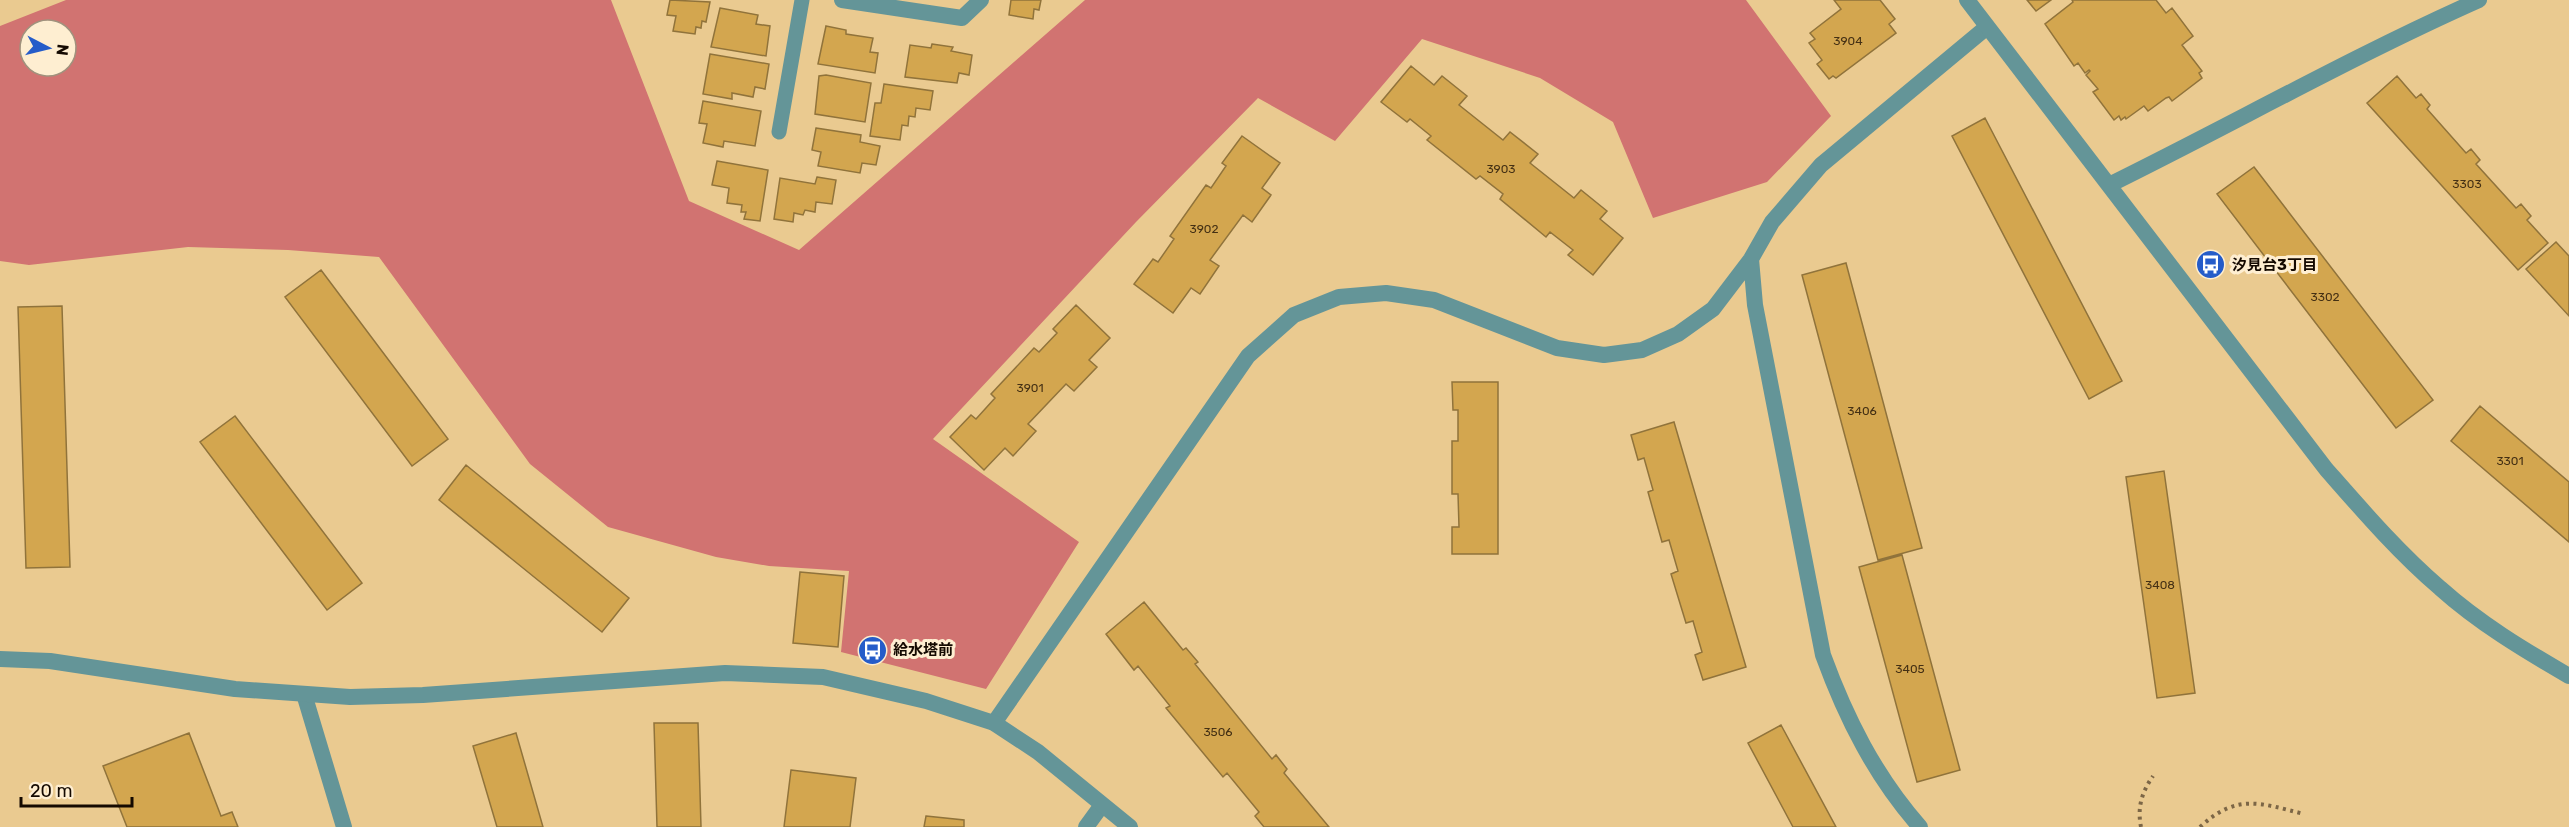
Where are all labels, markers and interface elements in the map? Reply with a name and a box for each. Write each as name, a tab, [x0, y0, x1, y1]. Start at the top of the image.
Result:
north arrow	[18, 18, 78, 78]
house number: 3904	[1833, 34, 1863, 48]
text: N	[52, 43, 73, 57]
house number: 3903	[1486, 162, 1516, 176]
house number: 3303	[2452, 177, 2482, 191]
house number: 3902	[1190, 222, 1219, 236]
bus stop icon: 汐見台3丁目	[2195, 249, 2227, 281]
place label: 汐見台3丁目	[2232, 256, 2317, 274]
house number: 3302	[2310, 290, 2340, 304]
house number: 3901	[1016, 381, 1044, 395]
house number: 3406	[1847, 404, 1877, 418]
house number: 3301	[2496, 454, 2524, 468]
house number: 3408	[2145, 578, 2175, 592]
bus stop icon: 給水塔前	[856, 634, 888, 666]
place label: 給水塔前	[893, 641, 953, 659]
house number: 3405	[1895, 662, 1925, 676]
house number: 3506	[1203, 725, 1233, 739]
scale bar	[21, 770, 132, 808]
text: 20 m	[30, 780, 72, 802]

